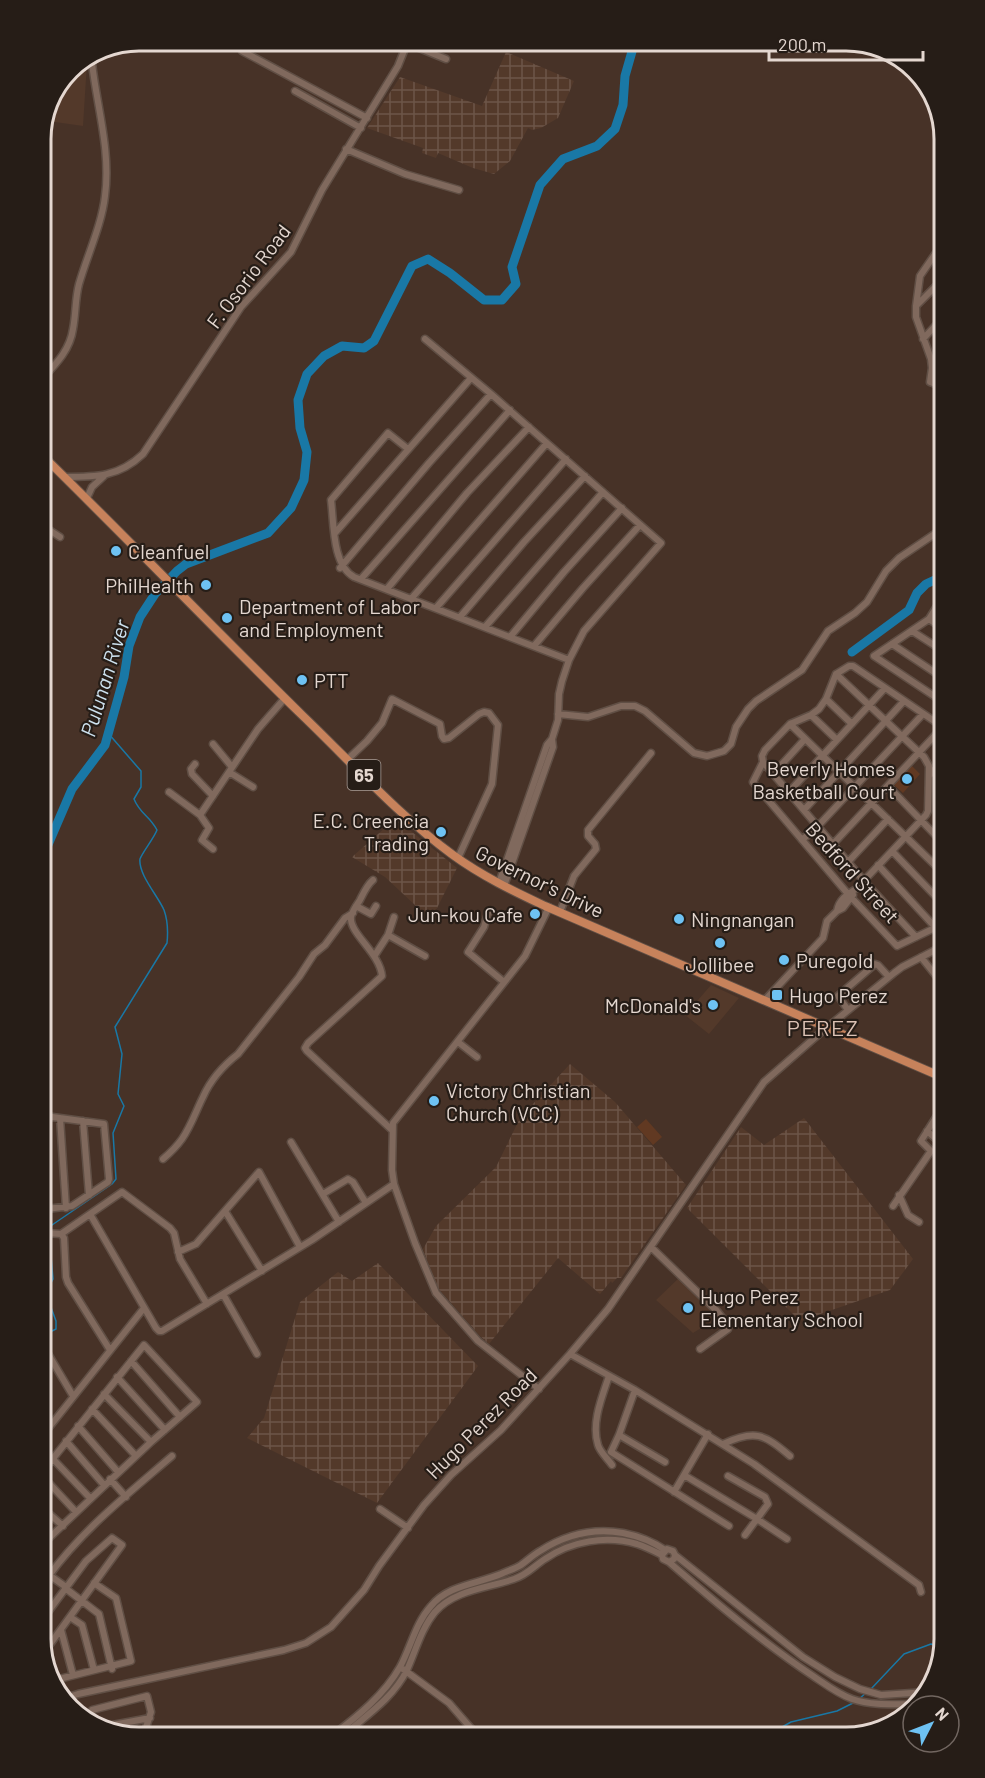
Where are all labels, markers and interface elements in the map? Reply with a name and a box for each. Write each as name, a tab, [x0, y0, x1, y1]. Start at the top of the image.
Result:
scale bar	[769, 24, 924, 62]
text: 200 m	[778, 33, 826, 55]
street label: F. Osorio Road	[201, 219, 295, 333]
place label: Cleanfuel	[128, 539, 209, 563]
marker: Cleanfuel	[109, 544, 123, 558]
place label: PhilHealth	[105, 573, 194, 597]
marker: PhilHealth	[199, 578, 213, 592]
place label: Department of Labor and Employment	[239, 594, 420, 641]
marker: Department of Labor and Employment	[220, 611, 234, 625]
water label: Pulunan River	[74, 616, 134, 740]
place label: PTT	[314, 668, 349, 692]
marker: PTT	[295, 673, 309, 687]
place label: Beverly Homes Basketball Court	[752, 756, 895, 803]
road number: 65	[348, 760, 380, 790]
marker: Beverly Homes Basketball Court	[900, 772, 914, 786]
place label: E.C. Creencia Trading	[313, 808, 429, 855]
street label: Bedford Street	[801, 816, 905, 928]
marker: E.C. Creencia Trading	[434, 825, 448, 839]
street label: Governor's Drive	[472, 840, 608, 922]
place label: Jun-kou Cafe	[408, 902, 523, 926]
marker: Jun-kou Cafe	[528, 907, 542, 921]
place label: Ningnangan	[691, 907, 795, 931]
marker: Ningnangan	[672, 912, 686, 926]
marker: Jollibee	[713, 936, 727, 950]
place label: Puregold	[796, 948, 874, 972]
place label: Jollibee	[686, 952, 754, 976]
marker: Puregold	[777, 953, 791, 967]
place label: Hugo Perez	[789, 983, 887, 1007]
marker: Hugo Perez	[770, 988, 784, 1002]
place label: McDonald's	[605, 993, 701, 1017]
marker: McDonald's	[706, 998, 720, 1012]
district label: PEREZ	[787, 1014, 859, 1040]
place label: Victory Christian Church (VCC)	[446, 1078, 591, 1125]
marker: Victory Christian Church (VCC)	[427, 1094, 441, 1108]
place label: Hugo Perez Elementary School	[700, 1284, 863, 1331]
marker: Hugo Perez Elementary School	[681, 1301, 695, 1315]
street label: Hugo Perez Road	[421, 1363, 541, 1483]
north arrow	[901, 1694, 961, 1754]
text: N	[932, 1703, 953, 1724]

